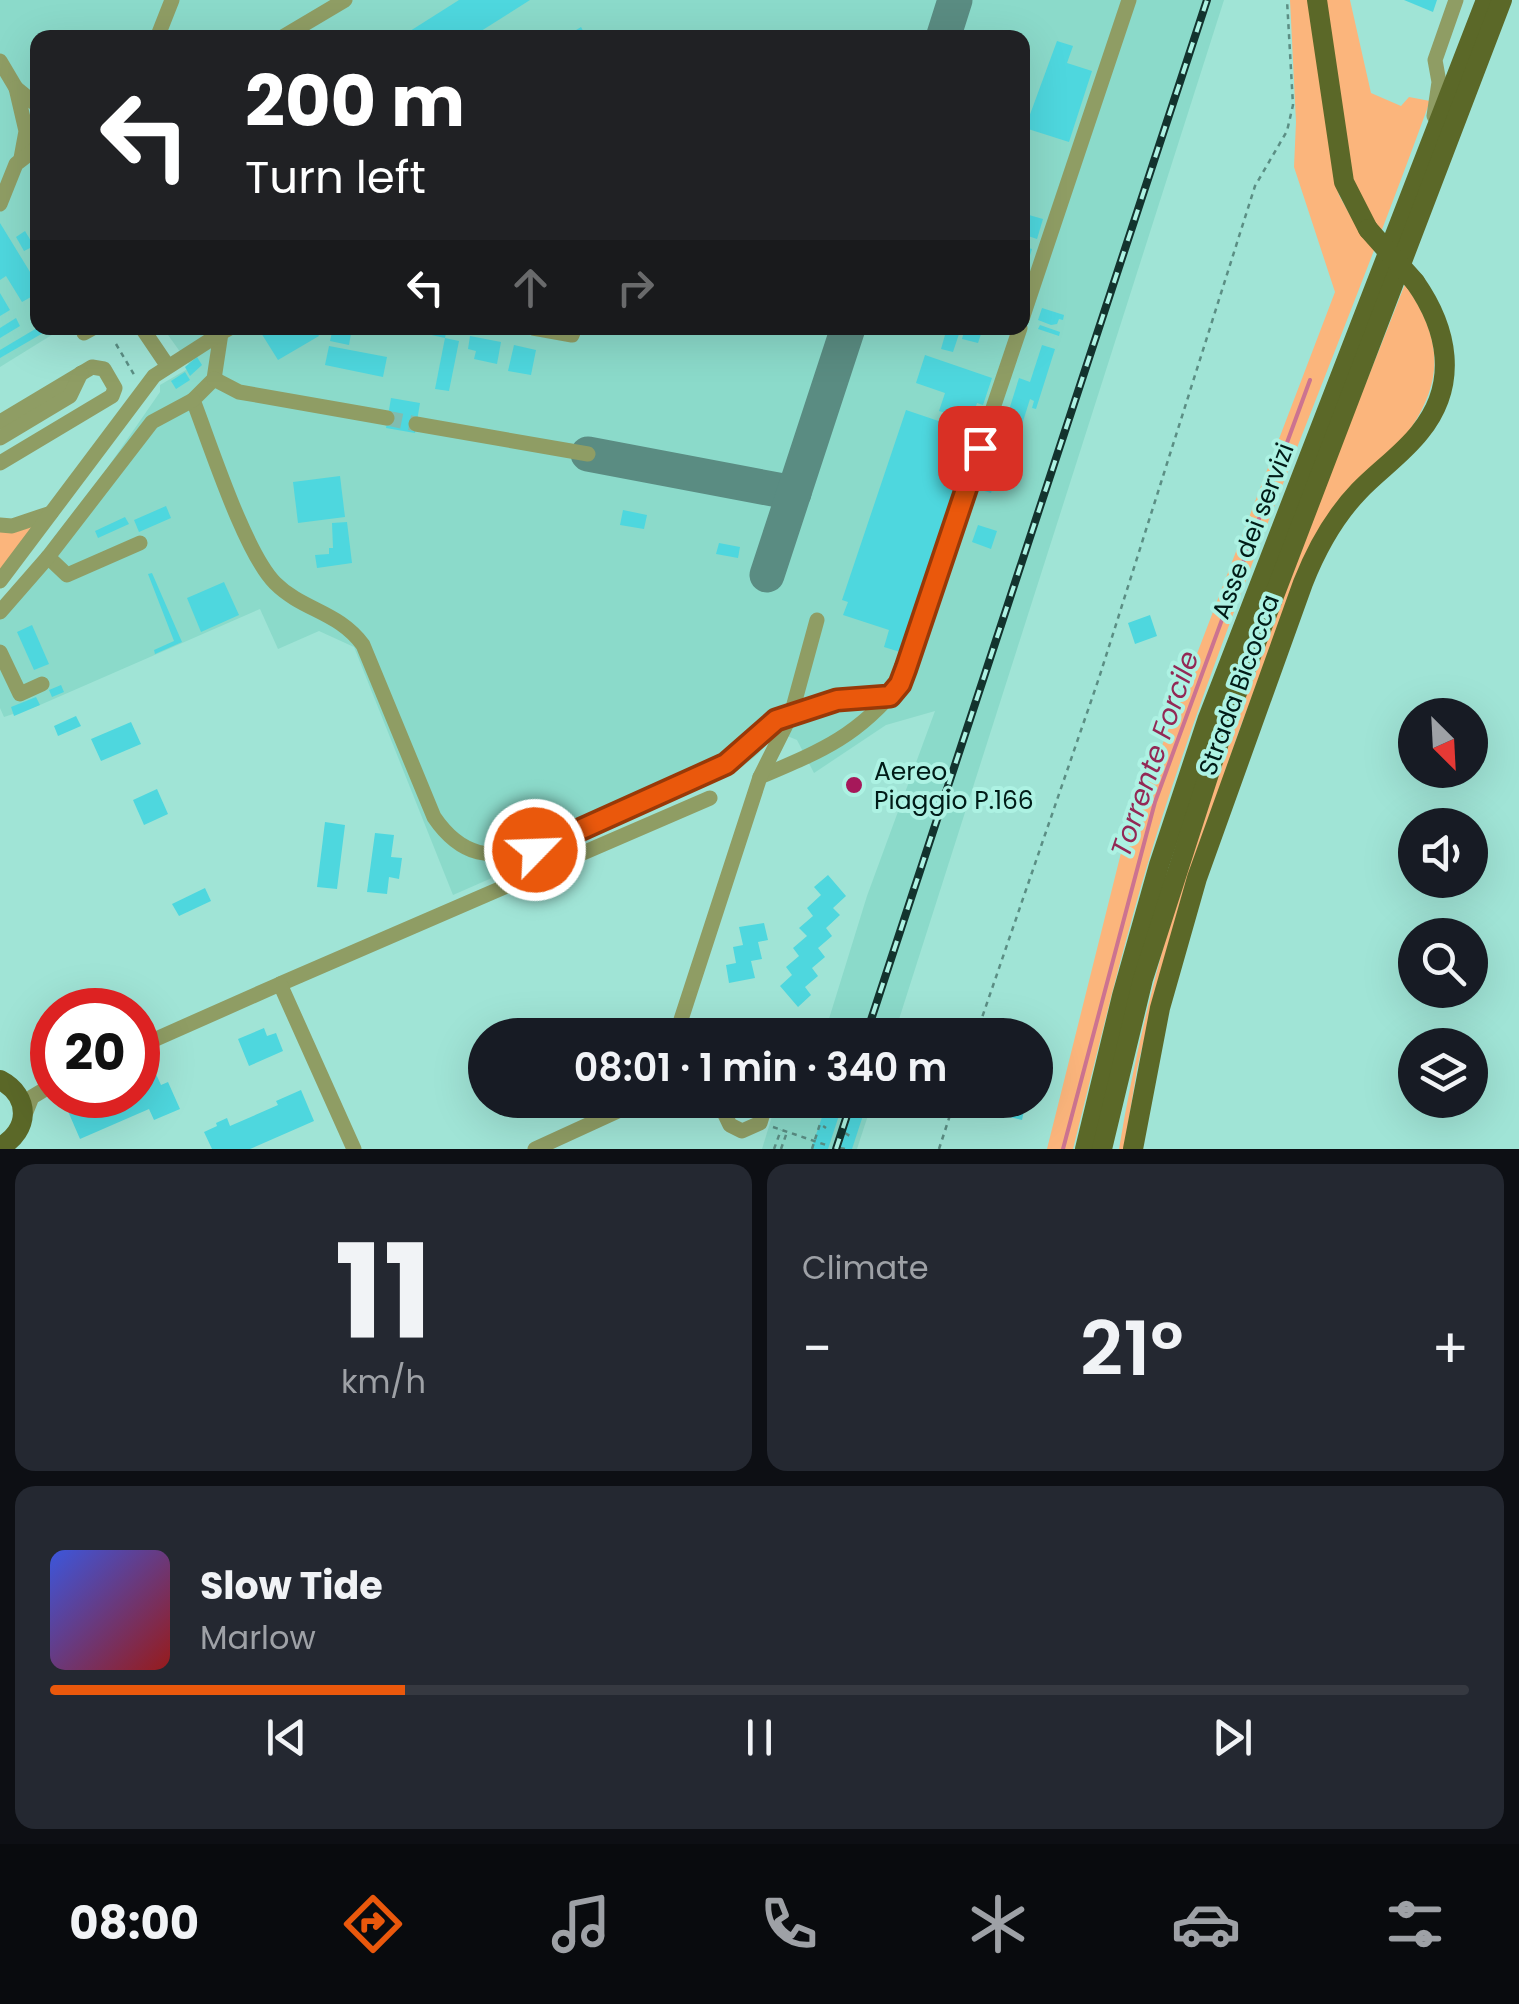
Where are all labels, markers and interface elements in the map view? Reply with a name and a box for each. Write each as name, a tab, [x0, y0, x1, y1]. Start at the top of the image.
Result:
text: 200 m	[245, 52, 465, 151]
icon: left	[80, 70, 210, 200]
text: Turn left	[245, 146, 426, 209]
icon: left	[398, 260, 453, 315]
icon: ahead	[503, 260, 558, 315]
icon: right	[608, 260, 663, 315]
pin	[938, 406, 1023, 491]
icon: arrive	[953, 421, 1008, 476]
street label: Asse dei servizi	[1203, 438, 1303, 624]
street label: Strada Bicocca	[1190, 590, 1288, 780]
water label: Torrente Forcile	[1101, 646, 1209, 862]
north arrow	[1398, 698, 1488, 788]
map controls	[1398, 698, 1488, 1118]
place label: Aereo Piaggio P.166	[874, 754, 1034, 818]
marker: Aereo Piaggio P.166	[843, 774, 865, 796]
position arrow	[483, 798, 587, 902]
button: sound	[1398, 808, 1488, 898]
button: search	[1398, 918, 1488, 1008]
speed limit sign: 20	[30, 988, 160, 1118]
button: layers	[1398, 1028, 1488, 1118]
text: 08:01 · 1 min · 340 m	[574, 1041, 947, 1094]
text: 11	[335, 1201, 432, 1384]
text: Climate	[802, 1245, 929, 1290]
text: 21°	[1080, 1296, 1184, 1401]
text: −	[802, 1310, 832, 1387]
text: +	[1431, 1310, 1469, 1387]
text: km/h	[341, 1359, 426, 1404]
text: Slow Tide	[200, 1559, 383, 1612]
text: Marlow	[200, 1615, 316, 1660]
icon: previous	[259, 1710, 314, 1765]
icon: pause	[732, 1710, 787, 1765]
icon: next	[1205, 1710, 1260, 1765]
icon: directions	[338, 1889, 408, 1959]
icon: music	[546, 1889, 616, 1959]
icon: phone	[754, 1889, 824, 1959]
icon: climate	[963, 1889, 1033, 1959]
icon: car	[1171, 1889, 1241, 1959]
icon: filters	[1380, 1889, 1450, 1959]
text: 08:00	[69, 1892, 199, 1955]

